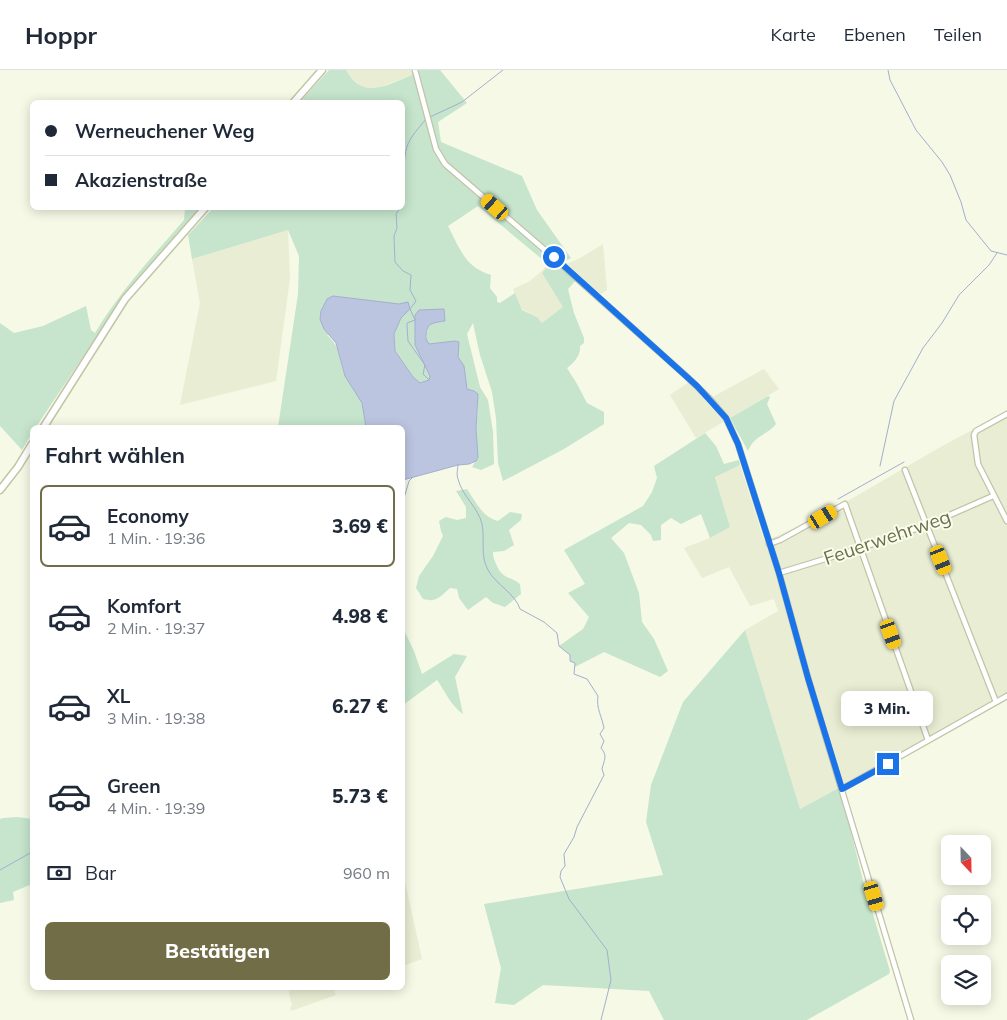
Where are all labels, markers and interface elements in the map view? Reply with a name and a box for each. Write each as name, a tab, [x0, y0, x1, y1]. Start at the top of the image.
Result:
text: Hoppr	[25, 20, 97, 50]
text: Karte	[770, 23, 816, 46]
text: Ebenen	[844, 23, 906, 46]
text: Teilen	[934, 23, 982, 46]
text: Werneuchener Weg	[75, 119, 255, 143]
text: Akazienstraße	[75, 168, 207, 192]
car	[478, 191, 511, 223]
route start	[543, 246, 565, 268]
text: Fahrt wählen	[45, 441, 185, 469]
car	[806, 503, 839, 531]
icon: car	[47, 504, 92, 549]
text: Economy	[107, 504, 189, 528]
street label: Feuerwehrweg	[820, 504, 954, 570]
text: 3.69 €	[332, 514, 388, 538]
text: 1 Min. · 19:36	[107, 528, 205, 548]
car	[928, 543, 953, 577]
icon: car	[47, 594, 92, 639]
text: Komfort	[107, 594, 181, 618]
text: 4.98 €	[332, 604, 388, 628]
car	[878, 617, 903, 651]
text: 2 Min. · 19:37	[107, 618, 205, 638]
icon: car	[47, 684, 92, 729]
text: XL	[107, 684, 130, 708]
callout: 3 Min.	[842, 692, 934, 726]
text: 6.27 €	[332, 694, 388, 718]
text: 3 Min.	[864, 698, 910, 718]
text: 3 Min. · 19:38	[107, 708, 205, 728]
route end	[877, 753, 899, 775]
icon: car	[47, 774, 92, 819]
text: Green	[107, 774, 161, 798]
text: 5.73 €	[332, 784, 388, 808]
text: 4 Min. · 19:39	[107, 798, 205, 818]
north arrow	[941, 835, 991, 885]
map controls	[941, 835, 991, 1005]
icon: cash	[45, 859, 73, 887]
text: Bar	[85, 861, 116, 885]
text: 960 m	[343, 863, 390, 883]
car	[862, 879, 885, 913]
button: locate	[941, 895, 991, 945]
button: Bestätigen	[45, 922, 390, 980]
button: layers	[941, 955, 991, 1005]

